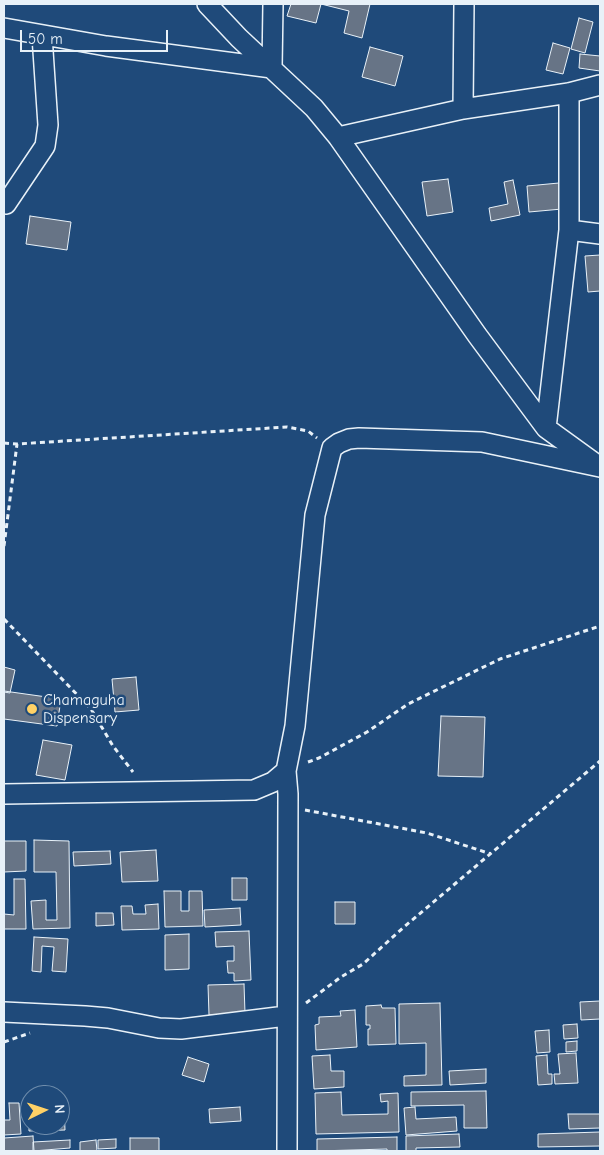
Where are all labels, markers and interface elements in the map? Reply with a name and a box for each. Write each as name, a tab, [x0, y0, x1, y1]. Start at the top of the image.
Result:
scale bar	[22, 20, 170, 52]
text: 50 m	[28, 30, 63, 48]
place label: Chamaguha Dispensary	[43, 690, 125, 728]
marker: Chamaguha Dispensary	[25, 702, 39, 716]
north arrow	[20, 1085, 70, 1135]
text: N	[51, 1104, 68, 1114]

